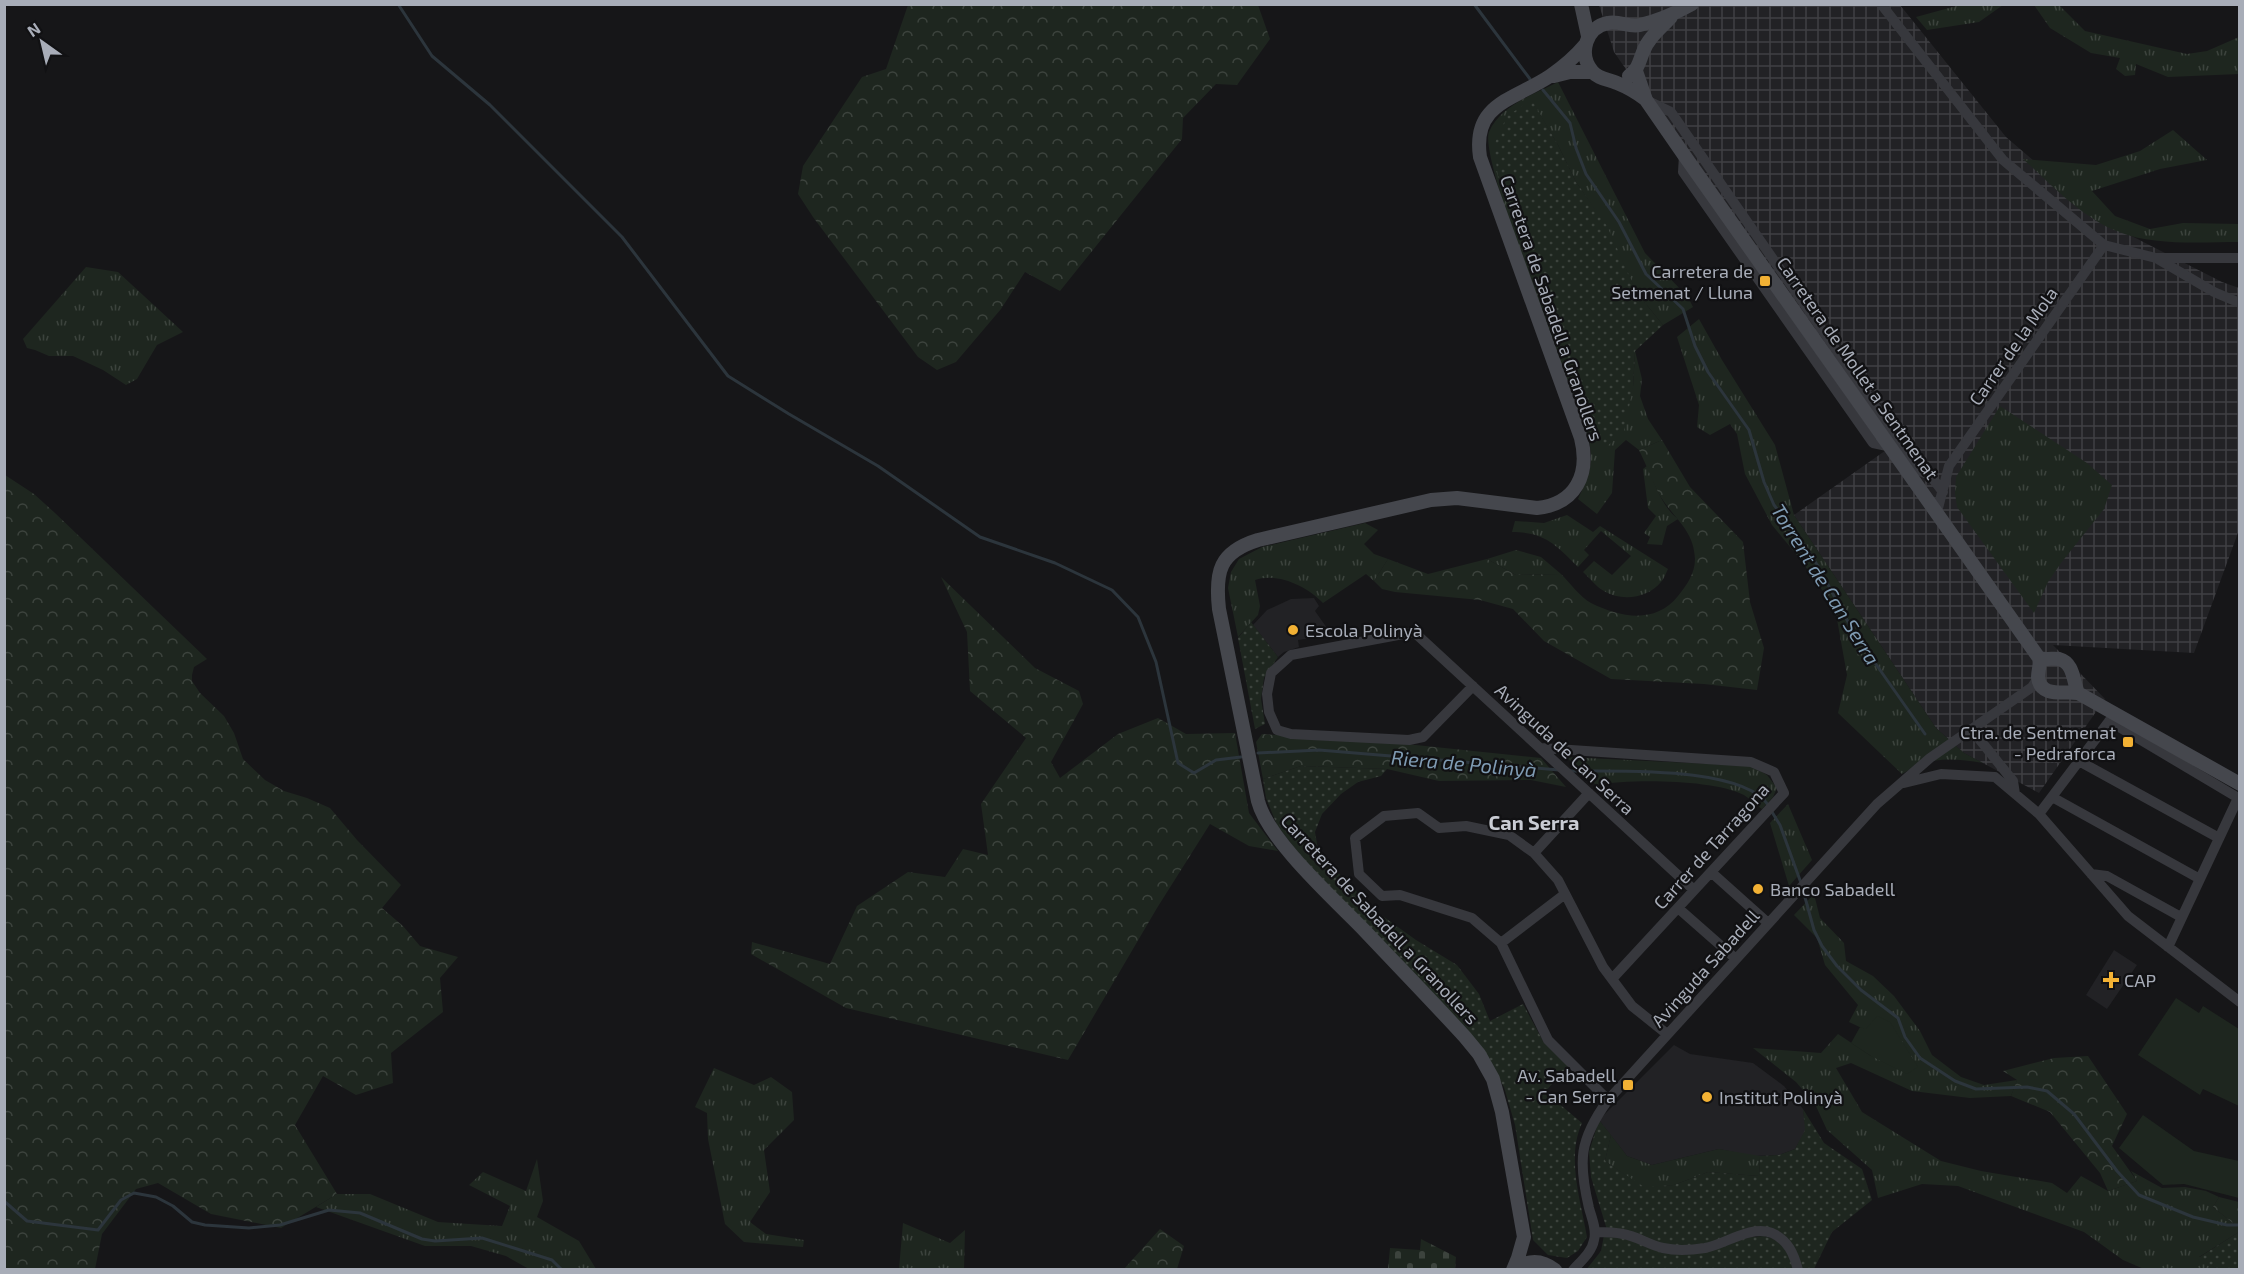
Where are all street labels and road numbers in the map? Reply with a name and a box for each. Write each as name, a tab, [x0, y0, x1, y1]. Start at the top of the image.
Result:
street label: Carretera de Sabadell a Granollers	[1496, 172, 1608, 444]
street label: Carretera de Mollet a Sentmenat	[1773, 253, 1944, 484]
street label: Carrer de la Mola	[1964, 283, 2062, 409]
street label: Avinguda de Can Serra	[1491, 679, 1639, 819]
street label: Carrer de Tarragona	[1649, 778, 1773, 914]
street label: Carretera de Sabadell a Granollers	[1277, 809, 1483, 1029]
street label: Avinguda Sabadell	[1646, 904, 1764, 1031]

